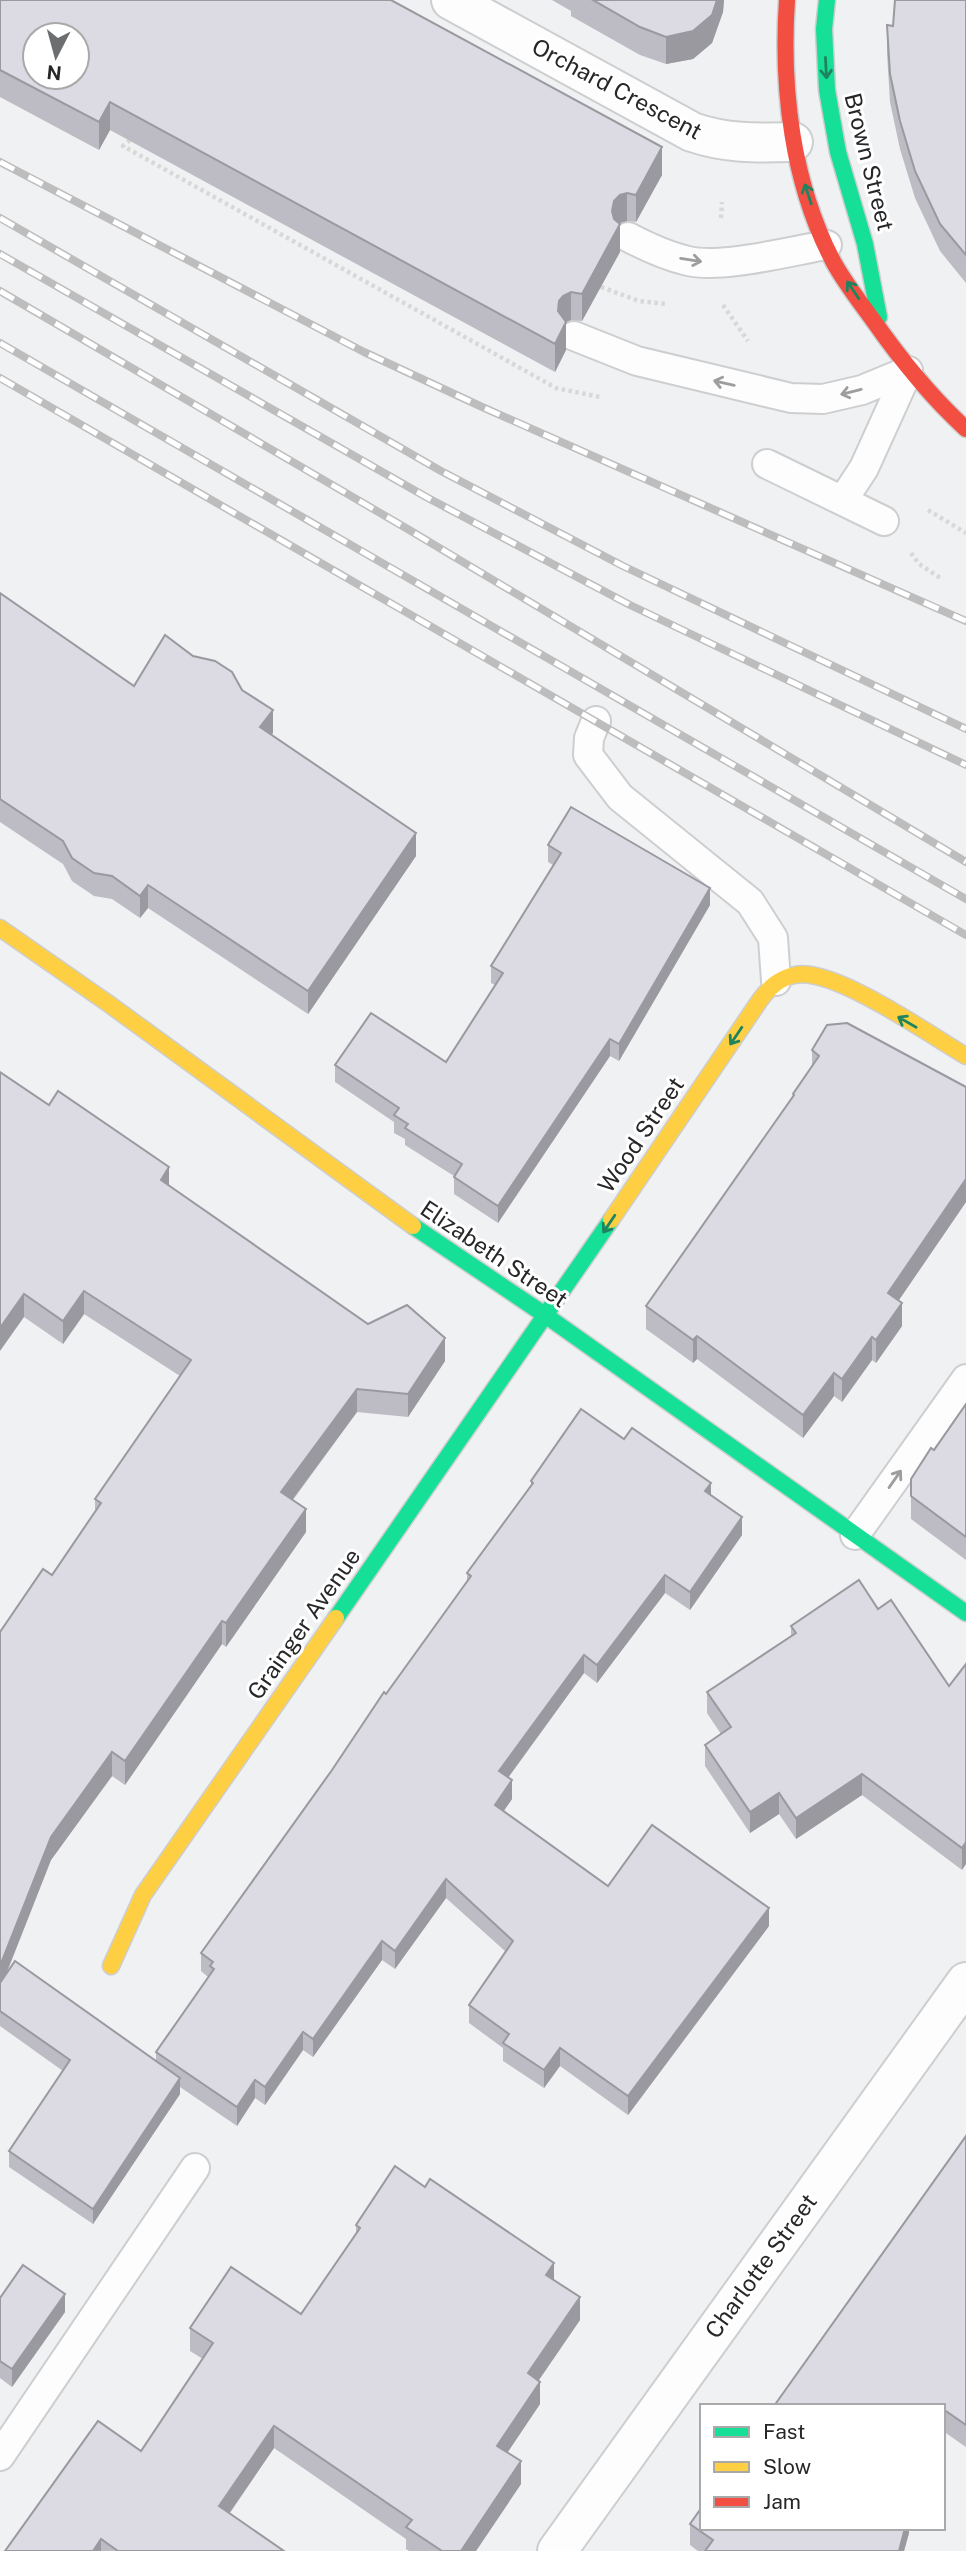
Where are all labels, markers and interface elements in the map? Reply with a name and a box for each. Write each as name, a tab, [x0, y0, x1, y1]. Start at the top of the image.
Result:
north arrow	[21, 21, 91, 91]
street label: Orchard Crescent	[528, 32, 707, 145]
one-way arrow	[820, 56, 833, 79]
text: N	[46, 61, 63, 85]
street label: Brown Street	[839, 90, 900, 234]
one-way arrow	[801, 184, 813, 206]
one-way arrow	[679, 254, 702, 267]
one-way arrow	[846, 281, 860, 300]
one-way arrow	[713, 376, 736, 389]
one-way arrow	[840, 386, 863, 399]
one-way arrow	[897, 1015, 917, 1029]
one-way arrow	[729, 1025, 743, 1045]
street label: Wood Street	[592, 1072, 689, 1198]
street label: Elizabeth Street	[416, 1194, 573, 1313]
one-way arrow	[602, 1214, 616, 1233]
one-way arrow	[888, 1470, 902, 1489]
street label: Grainger Avenue	[242, 1543, 366, 1704]
street label: Charlotte Street	[699, 2188, 822, 2343]
legend	[700, 2404, 945, 2530]
text: Fast	[763, 2419, 805, 2444]
text: Slow	[763, 2454, 811, 2479]
text: Jam	[763, 2489, 801, 2514]

